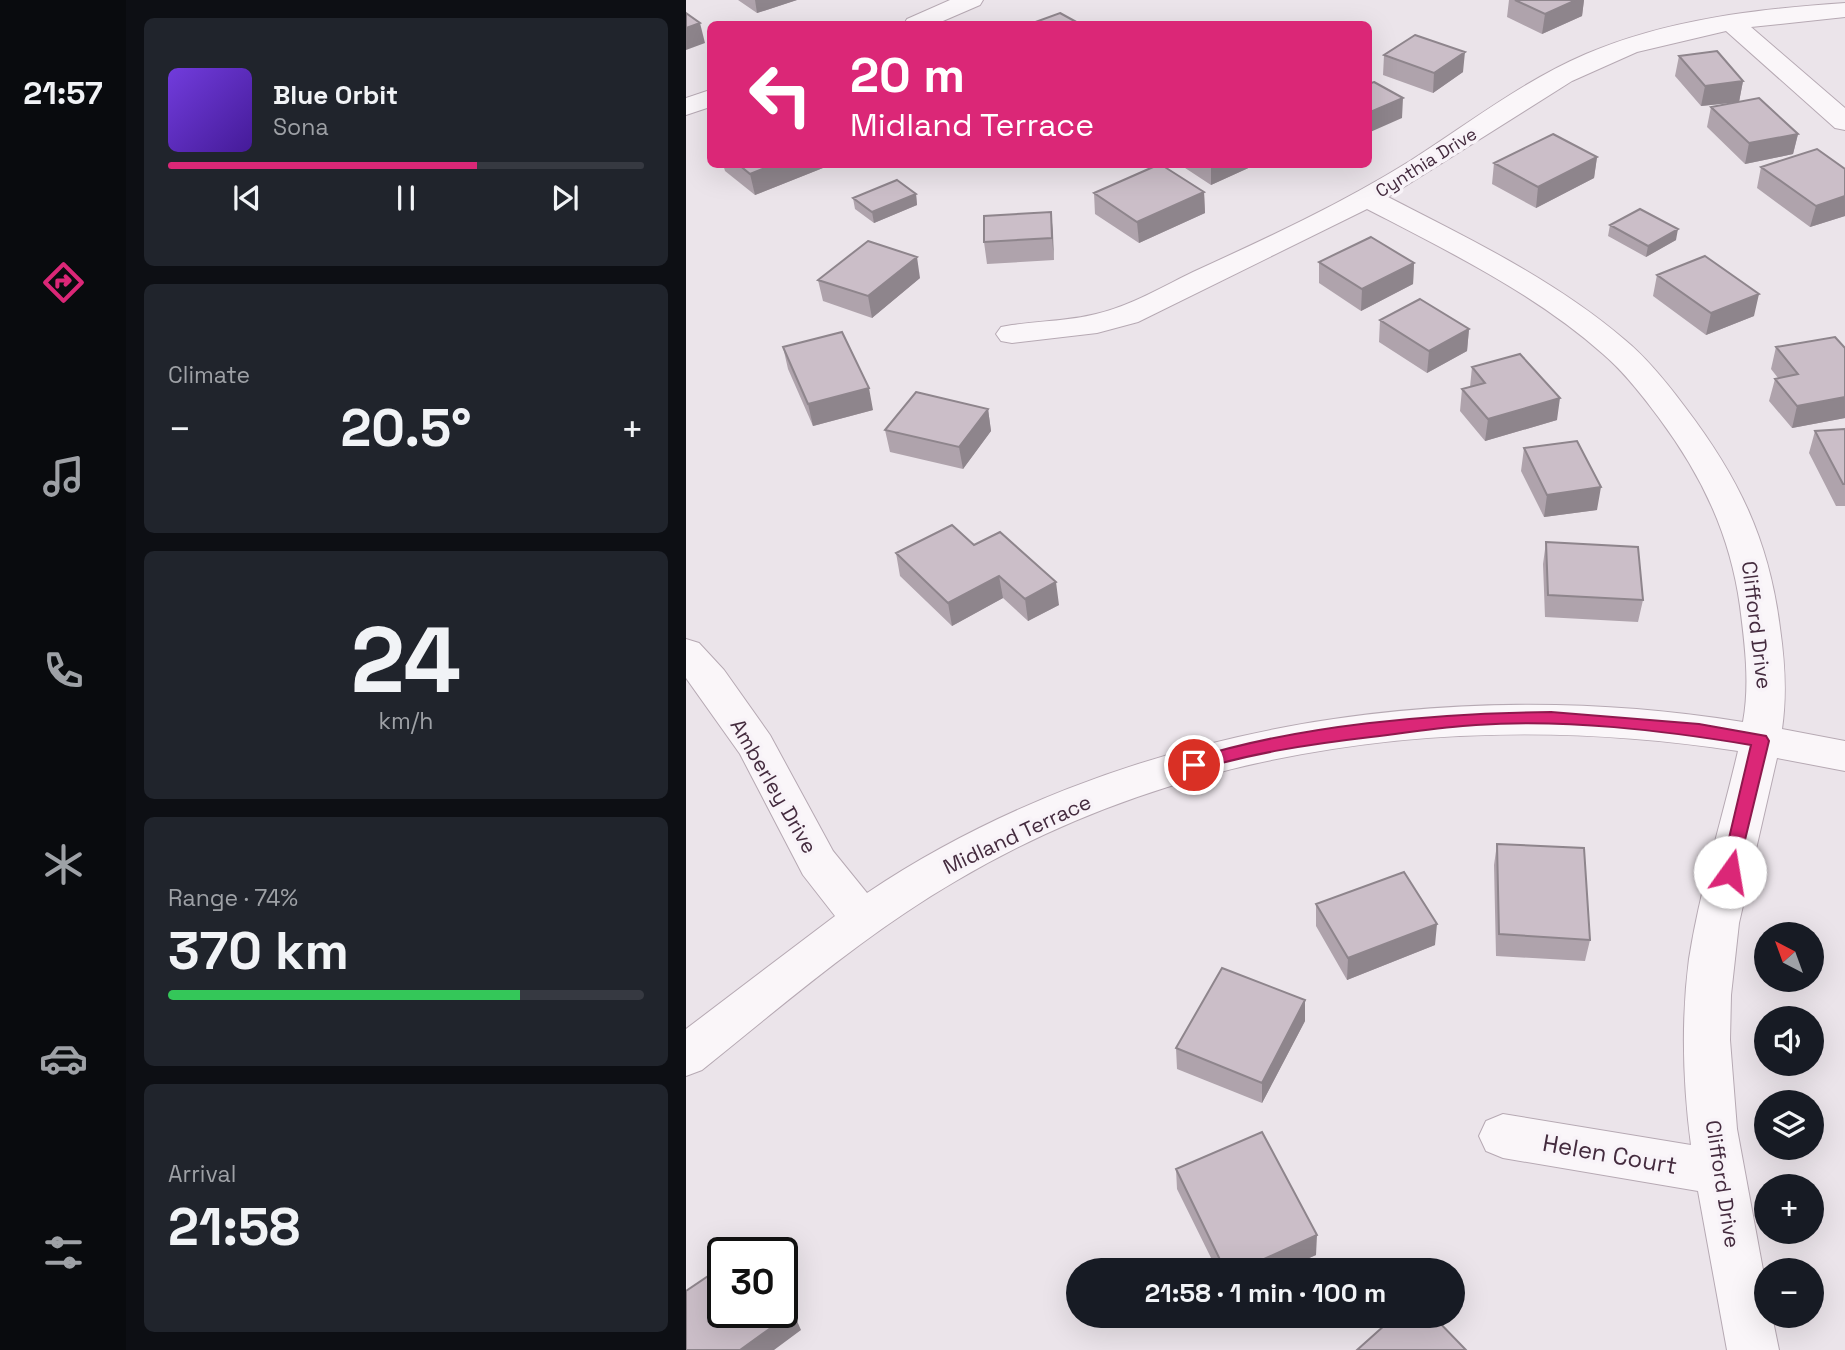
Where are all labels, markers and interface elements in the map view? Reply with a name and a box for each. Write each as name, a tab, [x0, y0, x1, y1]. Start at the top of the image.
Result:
text: 20 m	[850, 44, 965, 106]
icon: left	[735, 49, 826, 140]
text: 21:57	[23, 73, 103, 113]
text: Blue Orbit	[273, 78, 398, 112]
text: Midland Terrace	[850, 105, 1094, 145]
text: Sona	[273, 112, 329, 142]
street label: Cynthia Drive	[1371, 122, 1481, 202]
icon: previous	[228, 179, 266, 217]
icon: pause	[387, 179, 425, 217]
icon: next	[546, 179, 584, 217]
icon: directions	[39, 258, 88, 307]
text: Climate	[168, 360, 250, 390]
text: 20.5°	[340, 395, 472, 461]
text: −	[168, 405, 192, 453]
text: +	[620, 405, 644, 453]
icon: music	[39, 452, 88, 501]
street label: Clifford Drive	[1736, 559, 1778, 691]
text: 24	[351, 602, 461, 719]
icon: phone	[39, 646, 88, 695]
text: km/h	[379, 706, 433, 736]
street label: Amberley Drive	[724, 714, 824, 858]
pin	[1164, 735, 1224, 795]
icon: arrive	[1175, 746, 1213, 784]
street label: Midland Terrace	[939, 788, 1095, 880]
position arrow	[1693, 835, 1767, 909]
icon: climate	[39, 840, 88, 889]
text: Range · 74%	[168, 883, 298, 913]
text: 370 km	[168, 918, 349, 984]
north arrow	[1754, 922, 1824, 992]
map controls	[1754, 922, 1824, 1328]
button: sound	[1754, 1006, 1824, 1076]
icon: car	[39, 1034, 88, 1083]
button: layers	[1754, 1090, 1824, 1160]
street label: Clifford Drive	[1700, 1118, 1746, 1250]
street label: Helen Court	[1540, 1127, 1680, 1181]
text: Arrival	[168, 1159, 236, 1189]
button: +	[1754, 1174, 1824, 1244]
text: 21:58	[168, 1194, 300, 1260]
icon: filters	[39, 1228, 88, 1277]
speed limit sign: 30	[707, 1237, 798, 1328]
button: −	[1754, 1258, 1824, 1328]
text: 21:58 · 1 min · 100 m	[1145, 1276, 1386, 1310]

